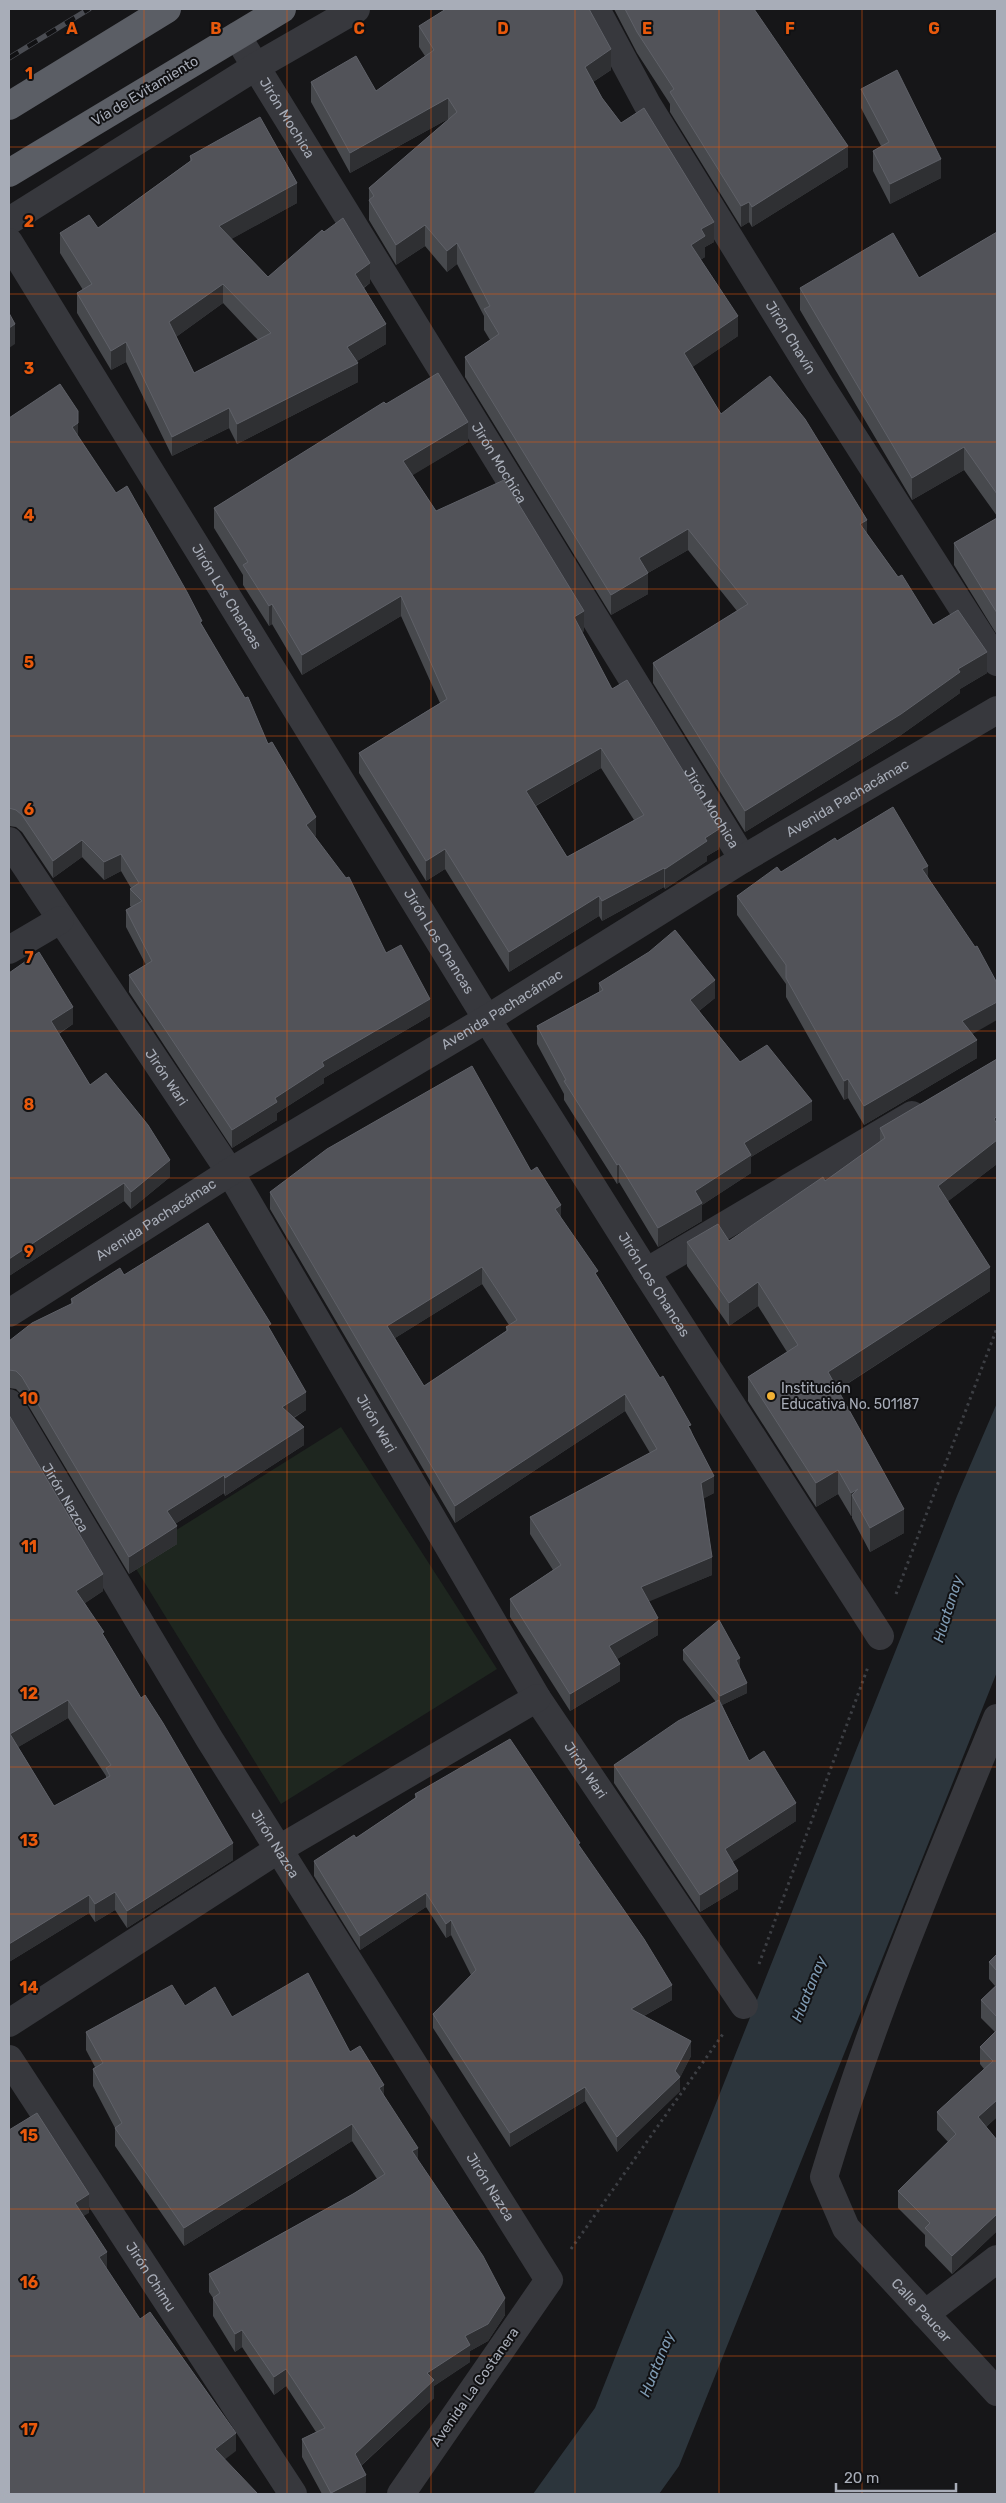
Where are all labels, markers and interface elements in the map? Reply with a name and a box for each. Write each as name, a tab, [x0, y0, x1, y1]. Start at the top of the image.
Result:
text: A	[66, 19, 78, 38]
text: B	[210, 19, 222, 38]
text: C	[353, 19, 365, 38]
text: D	[497, 19, 509, 38]
text: E	[642, 19, 652, 38]
text: F	[785, 19, 795, 38]
text: G	[928, 19, 940, 38]
street label: Vía de Evitamiento	[89, 52, 201, 130]
text: 1	[25, 64, 33, 83]
street label: Jirón Mochica	[256, 74, 319, 161]
text: 2	[24, 212, 34, 231]
street label: Jirón Chavín	[762, 298, 820, 377]
text: 3	[24, 359, 34, 378]
street label: Jirón Mochica	[468, 419, 531, 506]
text: 4	[24, 506, 35, 525]
street label: Jirón Los Chancas	[188, 541, 266, 652]
text: 5	[24, 653, 34, 672]
street label: Avenida Pachacámac	[783, 755, 912, 841]
street label: Jirón Mochica	[680, 764, 743, 851]
text: 6	[24, 800, 34, 819]
street label: Jirón Los Chancas	[400, 886, 478, 997]
text: 7	[24, 948, 34, 967]
street label: Avenida Pachacámac	[438, 965, 566, 1053]
street label: Jirón Wari	[142, 1046, 192, 1109]
text: 8	[24, 1095, 35, 1114]
street label: Avenida Pachacámac	[92, 1175, 219, 1264]
street label: Jirón Los Chancas	[615, 1229, 694, 1340]
text: 9	[24, 1242, 34, 1261]
place label: Institución Educativa No. 501187	[781, 1380, 919, 1413]
text: 10	[20, 1389, 39, 1408]
marker: Institución Educativa No. 501187	[765, 1390, 777, 1402]
street label: Jirón Wari	[353, 1391, 400, 1455]
street label: Jirón Nazca	[38, 1460, 92, 1535]
text: 11	[21, 1537, 37, 1556]
water label: Huatanay	[929, 1573, 967, 1645]
text: 12	[20, 1684, 38, 1703]
street label: Jirón Wari	[561, 1739, 611, 1802]
street label: Jirón Nazca	[247, 1807, 303, 1881]
text: 13	[20, 1831, 38, 1850]
water label: Huatanay	[788, 1953, 831, 2024]
text: 14	[20, 1978, 39, 1997]
text: 15	[20, 2126, 38, 2145]
street label: Jirón Nazca	[463, 2150, 518, 2224]
street label: Jirón Chimu	[122, 2239, 180, 2315]
text: 16	[20, 2273, 38, 2292]
street label: Calle Paucar	[888, 2275, 956, 2346]
street label: Avenida La Costanera	[427, 2324, 523, 2450]
water label: Huatanay	[636, 2328, 679, 2399]
text: 17	[20, 2420, 38, 2439]
scale bar	[836, 2460, 956, 2492]
text: 20 m	[844, 2469, 879, 2487]

